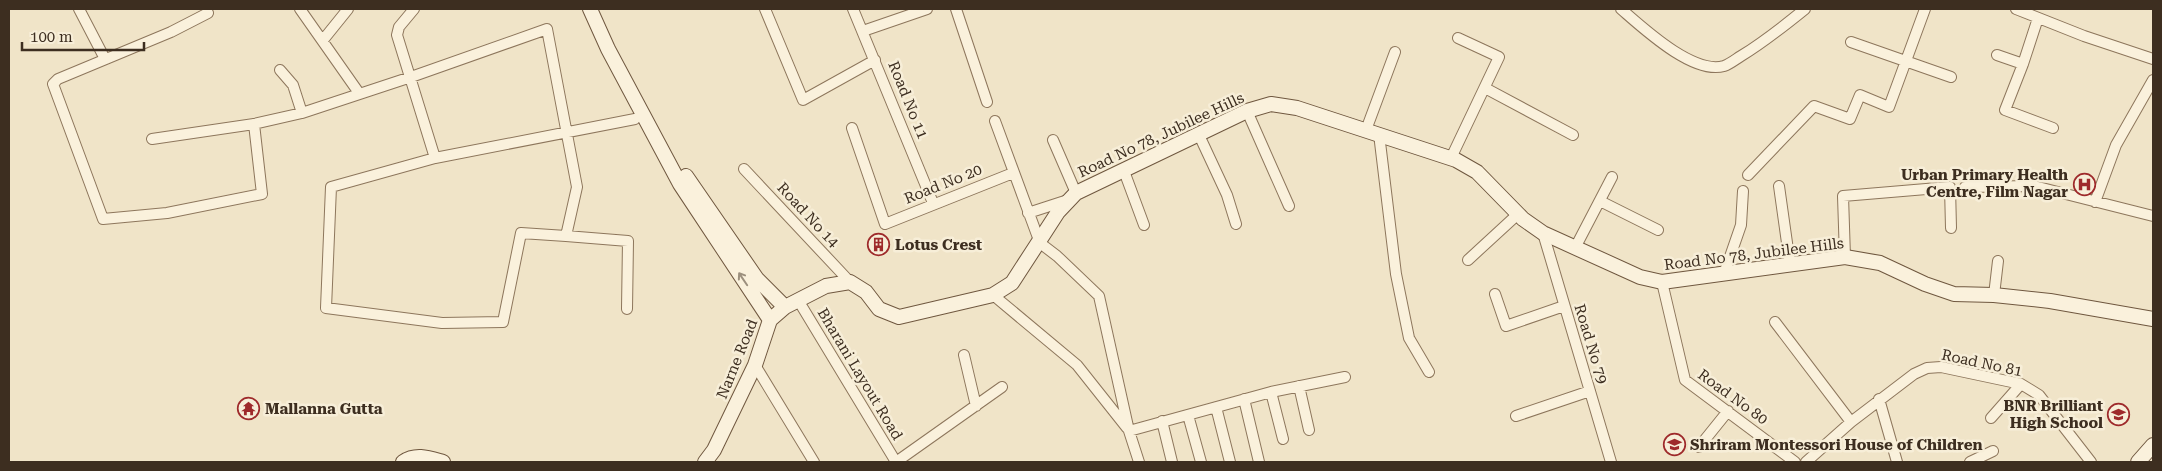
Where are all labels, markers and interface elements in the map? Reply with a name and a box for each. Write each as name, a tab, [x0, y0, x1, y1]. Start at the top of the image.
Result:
scale bar	[22, 20, 145, 52]
text: 100 m	[30, 28, 73, 46]
street label: Road No 11	[884, 58, 932, 142]
street label: Road No 78, Jubilee Hills	[1075, 89, 1247, 181]
street label: Road No 20	[901, 160, 985, 208]
place label: Urban Primary Health Centre, Film Nagar	[1901, 166, 2068, 201]
hospital icon: Urban Primary Health Centre, Film Nagar	[2072, 172, 2096, 196]
street label: Road No 14	[773, 179, 843, 252]
building icon: Lotus Crest	[867, 233, 891, 257]
street label: Road No 78, Jubilee Hills	[1663, 234, 1845, 274]
place label: Lotus Crest	[895, 236, 982, 254]
one-way arrow	[738, 273, 748, 287]
street label: Road No 79	[1570, 302, 1612, 386]
street label: Bharani Layout Road	[813, 305, 907, 444]
street label: Narne Road	[713, 316, 761, 402]
street label: Road No 81	[1940, 346, 2024, 380]
street label: Road No 80	[1694, 366, 1772, 428]
temple icon: Mallanna Gutta	[237, 397, 261, 421]
place label: BNR Brilliant High School	[2003, 397, 2103, 432]
place label: Mallanna Gutta	[265, 400, 383, 418]
school or university icon: BNR Brilliant High School	[2107, 403, 2131, 427]
school or university icon: Shriram Montessori House of Children	[1662, 433, 1686, 457]
place label: Shriram Montessori House of Children	[1690, 436, 1983, 454]

